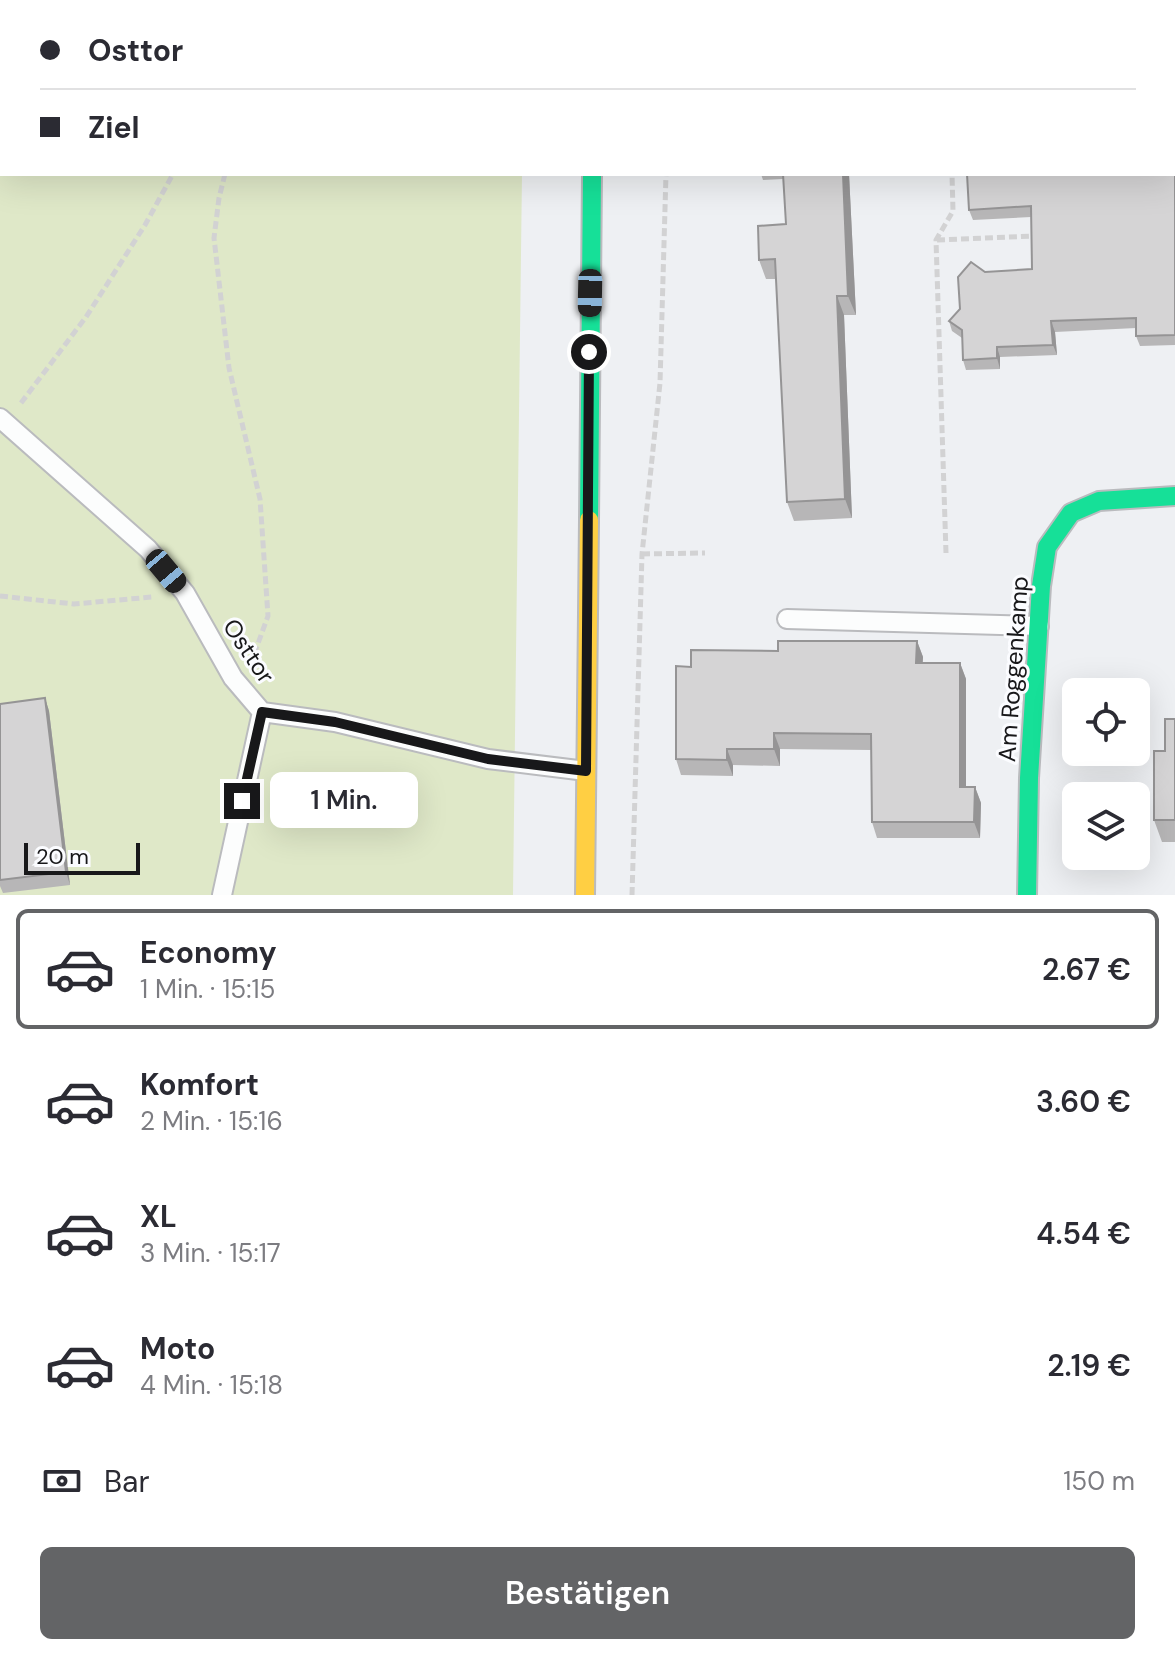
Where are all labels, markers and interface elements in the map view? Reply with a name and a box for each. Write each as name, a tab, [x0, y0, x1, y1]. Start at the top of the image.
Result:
text: Osttor	[88, 31, 183, 70]
text: Ziel	[88, 108, 140, 147]
car	[578, 269, 602, 317]
route start	[571, 334, 607, 370]
car	[141, 545, 191, 597]
street label: Am Roggenkamp	[991, 575, 1035, 763]
street label: Osttor	[216, 613, 282, 689]
map controls	[1062, 678, 1150, 870]
button: locate	[1062, 678, 1150, 766]
callout: 1 Min.	[270, 773, 418, 829]
button: layers	[1062, 782, 1150, 870]
route end	[224, 783, 260, 819]
text: 1 Min.	[311, 783, 377, 817]
scale bar	[24, 839, 140, 875]
text: 20 m	[36, 842, 89, 871]
icon: car	[44, 933, 116, 1005]
text: Economy	[140, 933, 277, 972]
text: 2.67 €	[1042, 950, 1131, 989]
text: 1 Min. · 15:15	[140, 972, 275, 1006]
icon: car	[44, 1065, 116, 1137]
text: Komfort	[140, 1065, 259, 1104]
text: 3.60 €	[1036, 1082, 1131, 1121]
text: 2 Min. · 15:16	[140, 1104, 283, 1138]
icon: car	[44, 1197, 116, 1269]
text: XL	[140, 1197, 177, 1236]
text: 4.54 €	[1036, 1214, 1131, 1253]
text: 3 Min. · 15:17	[140, 1236, 281, 1270]
icon: car	[44, 1329, 116, 1401]
text: Moto	[140, 1329, 215, 1368]
text: 2.19 €	[1047, 1346, 1131, 1385]
text: 4 Min. · 15:18	[140, 1368, 283, 1402]
icon: cash	[40, 1459, 84, 1503]
text: Bar	[104, 1462, 150, 1501]
text: 150 m	[1063, 1464, 1135, 1498]
button: Bestätigen	[40, 1547, 1135, 1639]

